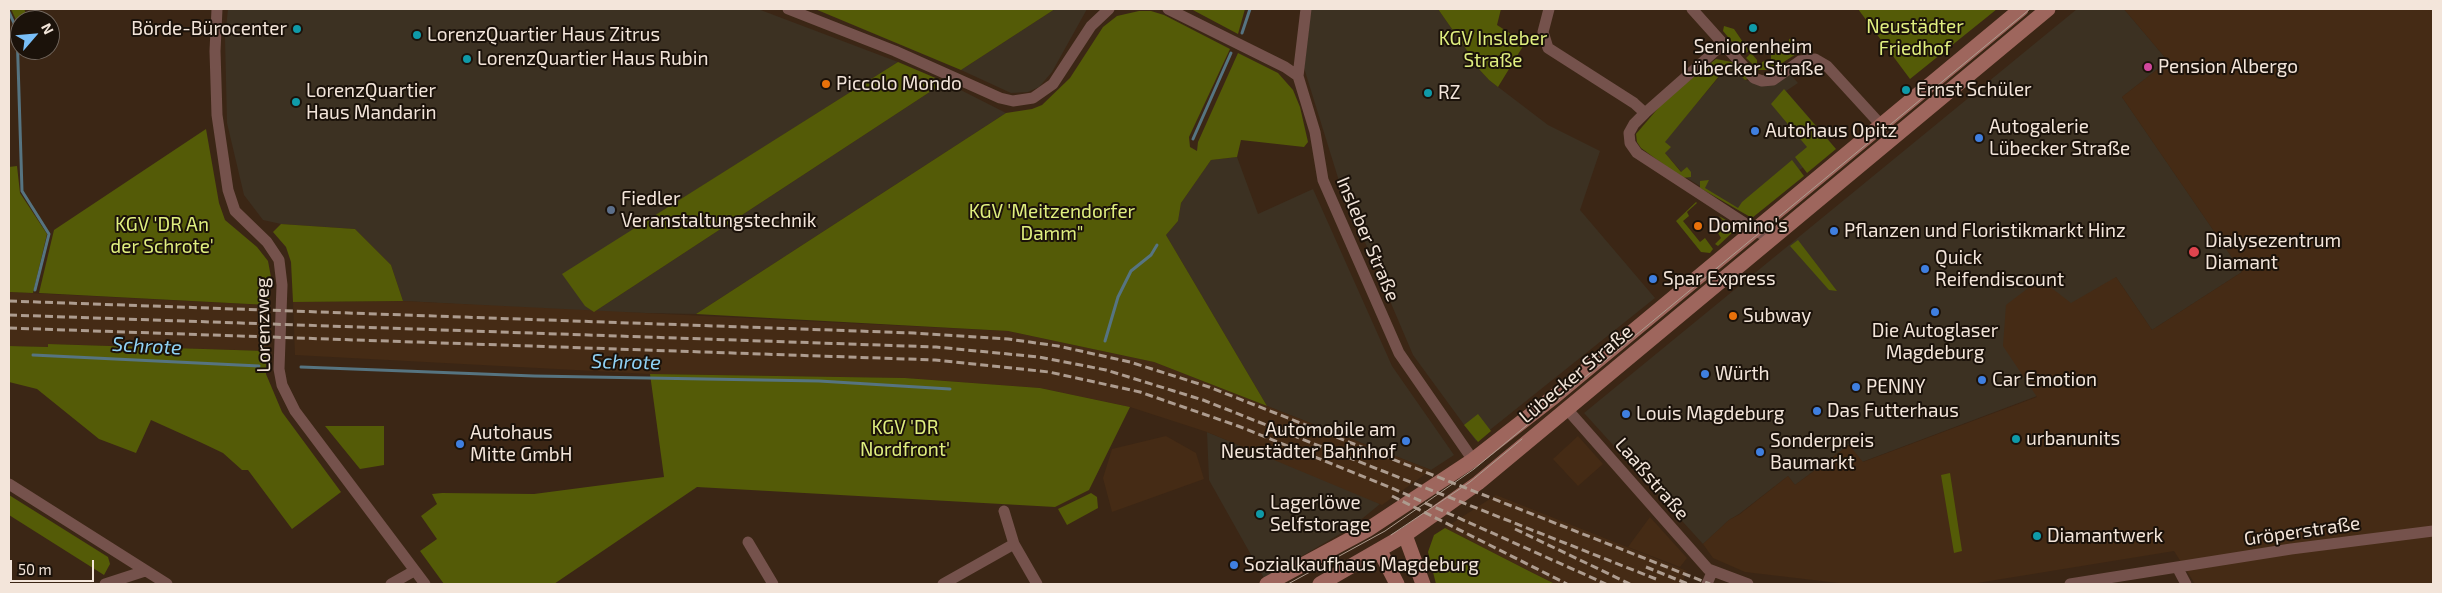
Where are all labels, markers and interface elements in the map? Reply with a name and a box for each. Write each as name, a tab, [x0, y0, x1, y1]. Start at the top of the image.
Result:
north arrow	[10, 10, 60, 60]
park label: Neustädter Friedhof	[1866, 16, 1964, 60]
place label: Börde-Bürocenter	[131, 18, 287, 40]
text: N	[38, 20, 58, 37]
marker: Seniorenheim Lübecker Straße	[1747, 22, 1759, 34]
marker: Börde-Bürocenter	[291, 23, 303, 35]
place label: LorenzQuartier Haus Zitrus	[427, 24, 660, 46]
park label: KGV Insleber Straße	[1439, 28, 1547, 72]
marker: LorenzQuartier Haus Zitrus	[411, 29, 423, 41]
place label: Seniorenheim Lübecker Straße	[1682, 36, 1824, 80]
place label: LorenzQuartier Haus Rubin	[477, 48, 708, 70]
marker: LorenzQuartier Haus Rubin	[461, 53, 473, 65]
place label: Pension Albergo	[2158, 56, 2298, 78]
marker: Pension Albergo	[2142, 61, 2154, 73]
place label: Piccolo Mondo	[836, 73, 962, 95]
marker: Piccolo Mondo	[820, 78, 832, 90]
place label: Ernst Schüler	[1916, 79, 2032, 101]
place label: LorenzQuartier Haus Mandarin	[306, 80, 437, 124]
place label: RZ	[1438, 82, 1460, 104]
marker: Ernst Schüler	[1900, 84, 1912, 96]
marker: RZ	[1422, 87, 1434, 99]
marker: LorenzQuartier Haus Mandarin	[290, 96, 302, 108]
place label: Autogalerie Lübecker Straße	[1989, 116, 2130, 160]
place label: Autohaus Opitz	[1765, 120, 1897, 142]
marker: Autohaus Opitz	[1749, 125, 1761, 137]
marker: Autogalerie Lübecker Straße	[1973, 132, 1985, 144]
street label: Insleber Straße	[1331, 173, 1405, 305]
place label: Fiedler Veranstaltungstechnik	[621, 188, 817, 232]
park label: KGV 'Meitzendorfer Damm"	[969, 201, 1135, 245]
marker: Fiedler Veranstaltungstechnik	[605, 204, 617, 216]
park label: KGV 'DR An der Schrote'	[110, 214, 214, 258]
place label: Domino's	[1708, 215, 1788, 237]
marker: Domino's	[1692, 220, 1704, 232]
place label: Pflanzen und Floristikmarkt Hinz	[1844, 220, 2126, 242]
marker: Pflanzen und Floristikmarkt Hinz	[1828, 225, 1840, 237]
place label: Dialysezentrum Diamant	[2205, 230, 2341, 274]
marker: Dialysezentrum Diamant	[2187, 245, 2201, 259]
place label: Quick Reifendiscount	[1935, 247, 2064, 291]
marker: Quick Reifendiscount	[1919, 263, 1931, 275]
place label: Spar Express	[1663, 268, 1776, 290]
marker: Spar Express	[1647, 273, 1659, 285]
street label: Lorenzweg	[251, 277, 275, 373]
place label: Subway	[1743, 305, 1811, 327]
marker: Die Autoglaser Magdeburg	[1929, 306, 1941, 318]
marker: Subway	[1727, 310, 1739, 322]
street label: Lübecker Straße	[1515, 320, 1637, 428]
place label: Die Autoglaser Magdeburg	[1872, 320, 1998, 364]
water label: Schrote	[112, 332, 182, 360]
water label: Schrote	[591, 349, 661, 375]
place label: Würth	[1715, 363, 1770, 385]
marker: Würth	[1699, 368, 1711, 380]
place label: Car Emotion	[1992, 369, 2097, 391]
marker: Car Emotion	[1976, 374, 1988, 386]
place label: PENNY	[1866, 376, 1925, 398]
marker: PENNY	[1850, 381, 1862, 393]
place label: Das Futterhaus	[1827, 400, 1959, 422]
place label: Louis Magdeburg	[1636, 403, 1784, 425]
marker: Das Futterhaus	[1811, 405, 1823, 417]
marker: Louis Magdeburg	[1620, 408, 1632, 420]
park label: KGV 'DR Nordfront'	[860, 417, 950, 461]
place label: Automobile am Neustädter Bahnhof	[1221, 419, 1396, 463]
place label: Autohaus Mitte GmbH	[470, 422, 572, 466]
place label: urbanunits	[2026, 428, 2120, 450]
place label: Sonderpreis Baumarkt	[1770, 430, 1874, 474]
street label: Laaßstraße	[1610, 433, 1694, 525]
marker: urbanunits	[2010, 433, 2022, 445]
marker: Automobile am Neustädter Bahnhof	[1400, 435, 1412, 447]
marker: Autohaus Mitte GmbH	[454, 438, 466, 450]
marker: Sonderpreis Baumarkt	[1754, 446, 1766, 458]
place label: Lagerlöwe Selfstorage	[1270, 492, 1370, 536]
marker: Lagerlöwe Selfstorage	[1254, 508, 1266, 520]
street label: Gröperstraße	[2243, 512, 2361, 550]
place label: Diamantwerk	[2047, 525, 2163, 547]
marker: Diamantwerk	[2031, 530, 2043, 542]
scale bar	[12, 550, 96, 582]
place label: Sozialkaufhaus Magdeburg	[1244, 554, 1479, 576]
marker: Sozialkaufhaus Magdeburg	[1228, 559, 1240, 571]
text: 50 m	[18, 560, 52, 578]

